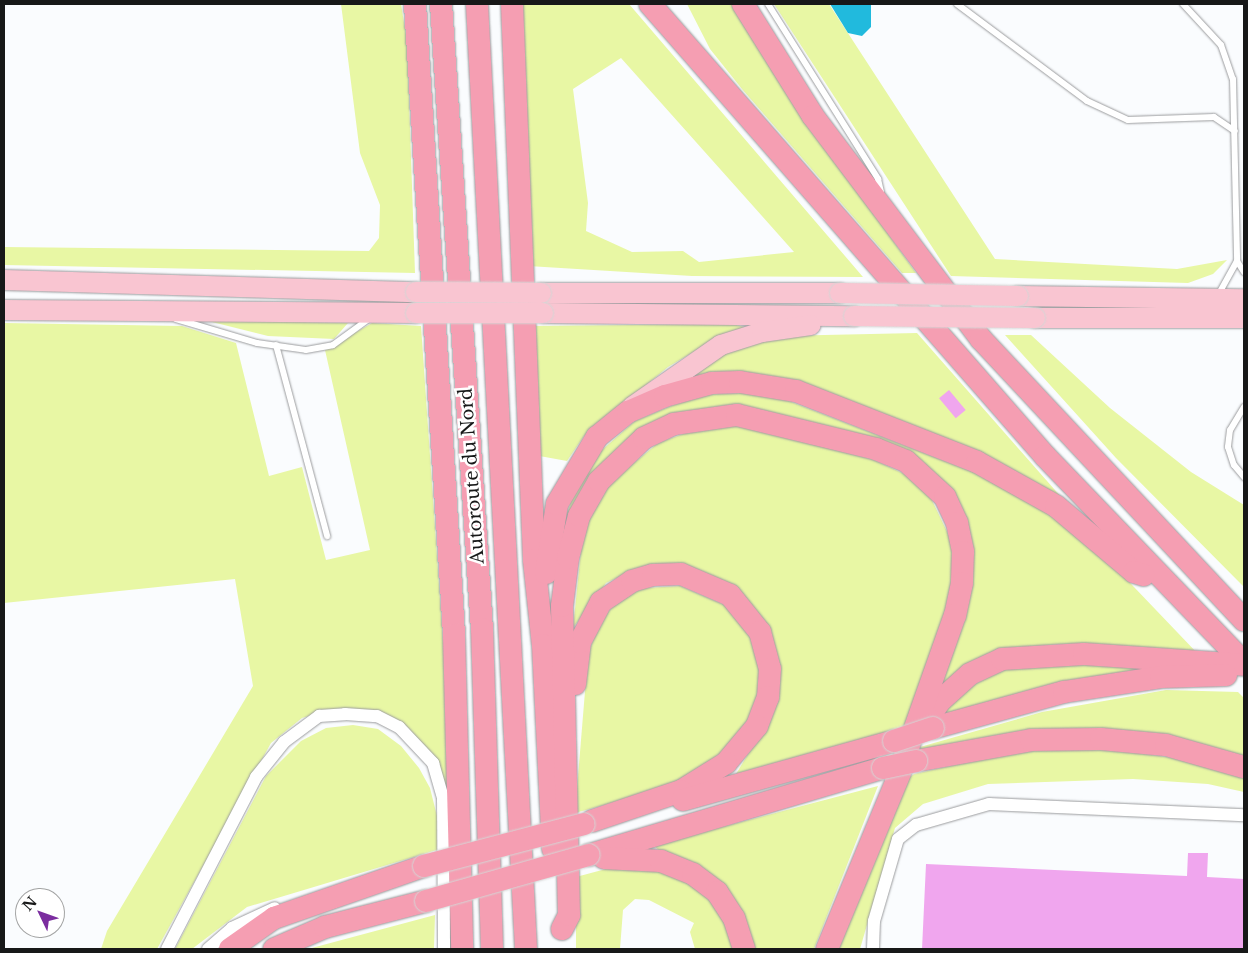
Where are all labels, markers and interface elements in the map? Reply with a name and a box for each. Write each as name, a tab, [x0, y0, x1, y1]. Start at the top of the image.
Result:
street label: Autoroute du Nord	[455, 387, 489, 565]
north arrow	[15, 888, 65, 938]
text: N	[18, 893, 41, 915]

